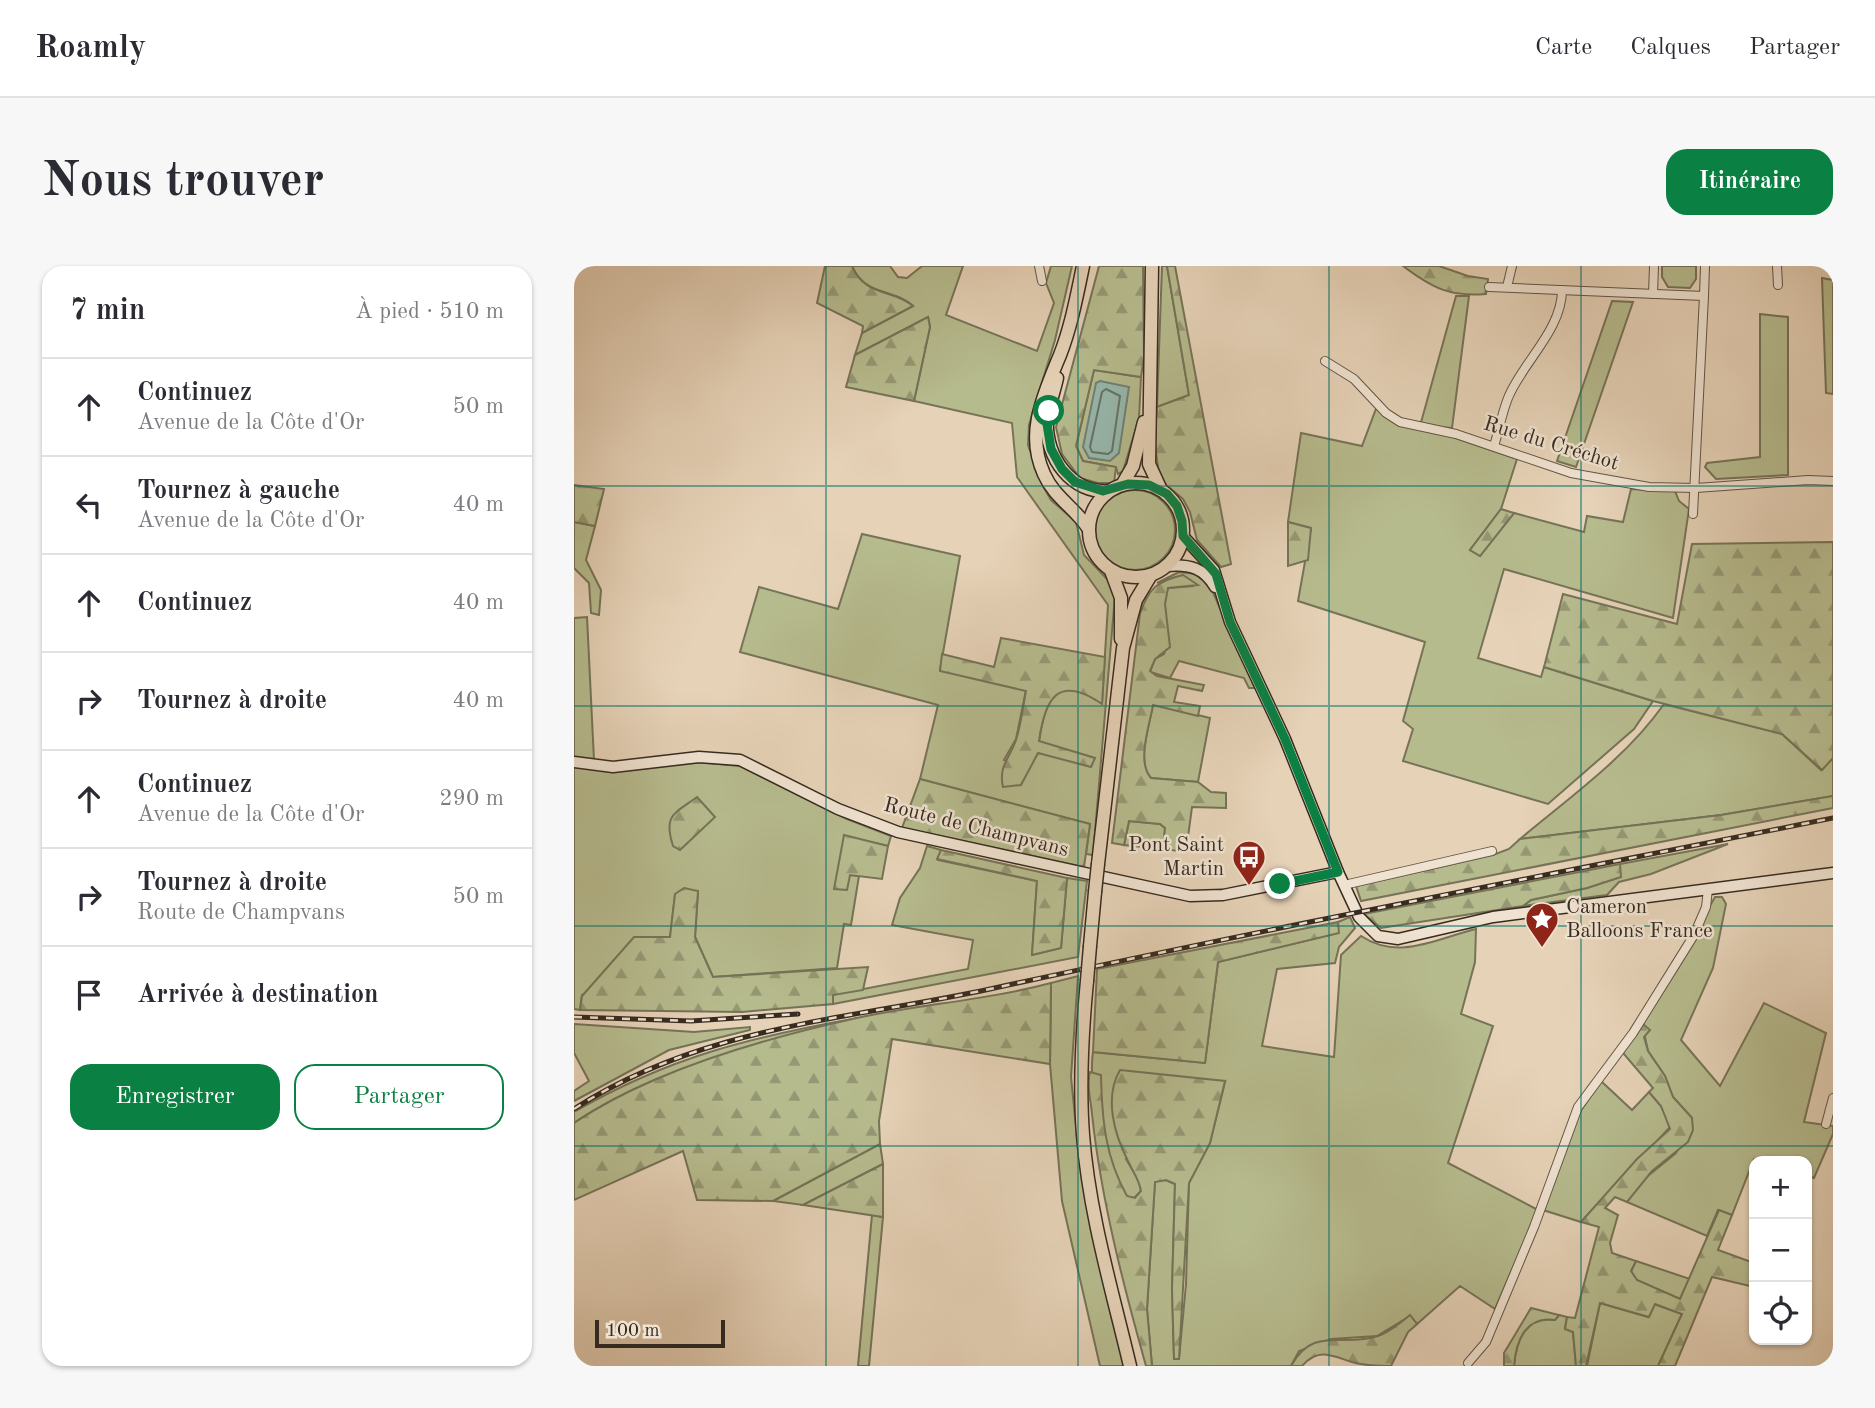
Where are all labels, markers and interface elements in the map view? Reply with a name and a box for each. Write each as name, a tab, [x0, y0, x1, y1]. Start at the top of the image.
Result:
text: Roamly	[35, 32, 146, 65]
text: Carte	[1535, 36, 1592, 60]
text: Calques	[1630, 36, 1711, 60]
text: Partager	[1749, 36, 1840, 60]
button: Itinéraire	[1666, 149, 1833, 215]
text: Nous trouver	[42, 158, 324, 207]
text: 7 min	[70, 296, 145, 326]
text: À pied · 510 m	[355, 300, 504, 323]
text: Continuez	[137, 380, 252, 406]
icon: ahead	[70, 388, 108, 426]
text: 50 m	[453, 395, 504, 418]
route start	[1033, 395, 1064, 426]
text: Avenue de la Côte d'Or	[137, 411, 364, 434]
street label: Rue du Créchot	[1481, 413, 1621, 475]
text: Tournez à gauche	[137, 478, 340, 504]
icon: left	[70, 486, 108, 524]
text: 40 m	[453, 493, 504, 516]
text: Avenue de la Côte d'Or	[137, 509, 364, 532]
icon: ahead	[70, 584, 108, 622]
text: Continuez	[137, 590, 252, 616]
text: 40 m	[453, 591, 504, 614]
icon: right	[70, 682, 108, 720]
text: Tournez à droite	[137, 688, 327, 714]
text: 40 m	[453, 689, 504, 712]
text: Continuez	[137, 772, 252, 798]
icon: ahead	[70, 780, 108, 818]
text: 290 m	[439, 787, 504, 810]
street label: Route de Champvans	[881, 795, 1071, 861]
text: Avenue de la Côte d'Or	[137, 803, 364, 826]
place label: Pont Saint Martin	[1128, 835, 1224, 880]
bus stop icon: Pont Saint Martin	[1230, 838, 1268, 887]
route end	[1264, 868, 1295, 899]
text: Tournez à droite	[137, 870, 327, 896]
icon: right	[70, 878, 108, 916]
text: 50 m	[453, 885, 504, 908]
place label: Cameron Balloons France	[1566, 897, 1713, 942]
place icon: Cameron Balloons France	[1523, 900, 1561, 949]
text: Route de Champvans	[137, 901, 345, 924]
icon: arrive	[70, 976, 108, 1014]
text: Arrivée à destination	[137, 982, 379, 1008]
button: Enregistrer	[70, 1064, 280, 1130]
button: Partager	[294, 1064, 504, 1130]
map controls	[1749, 1156, 1812, 1345]
button: +	[1749, 1156, 1812, 1219]
button: −	[1749, 1219, 1812, 1282]
button: locate	[1749, 1282, 1812, 1345]
scale bar	[595, 1317, 724, 1349]
text: 100 m	[606, 1322, 659, 1341]

